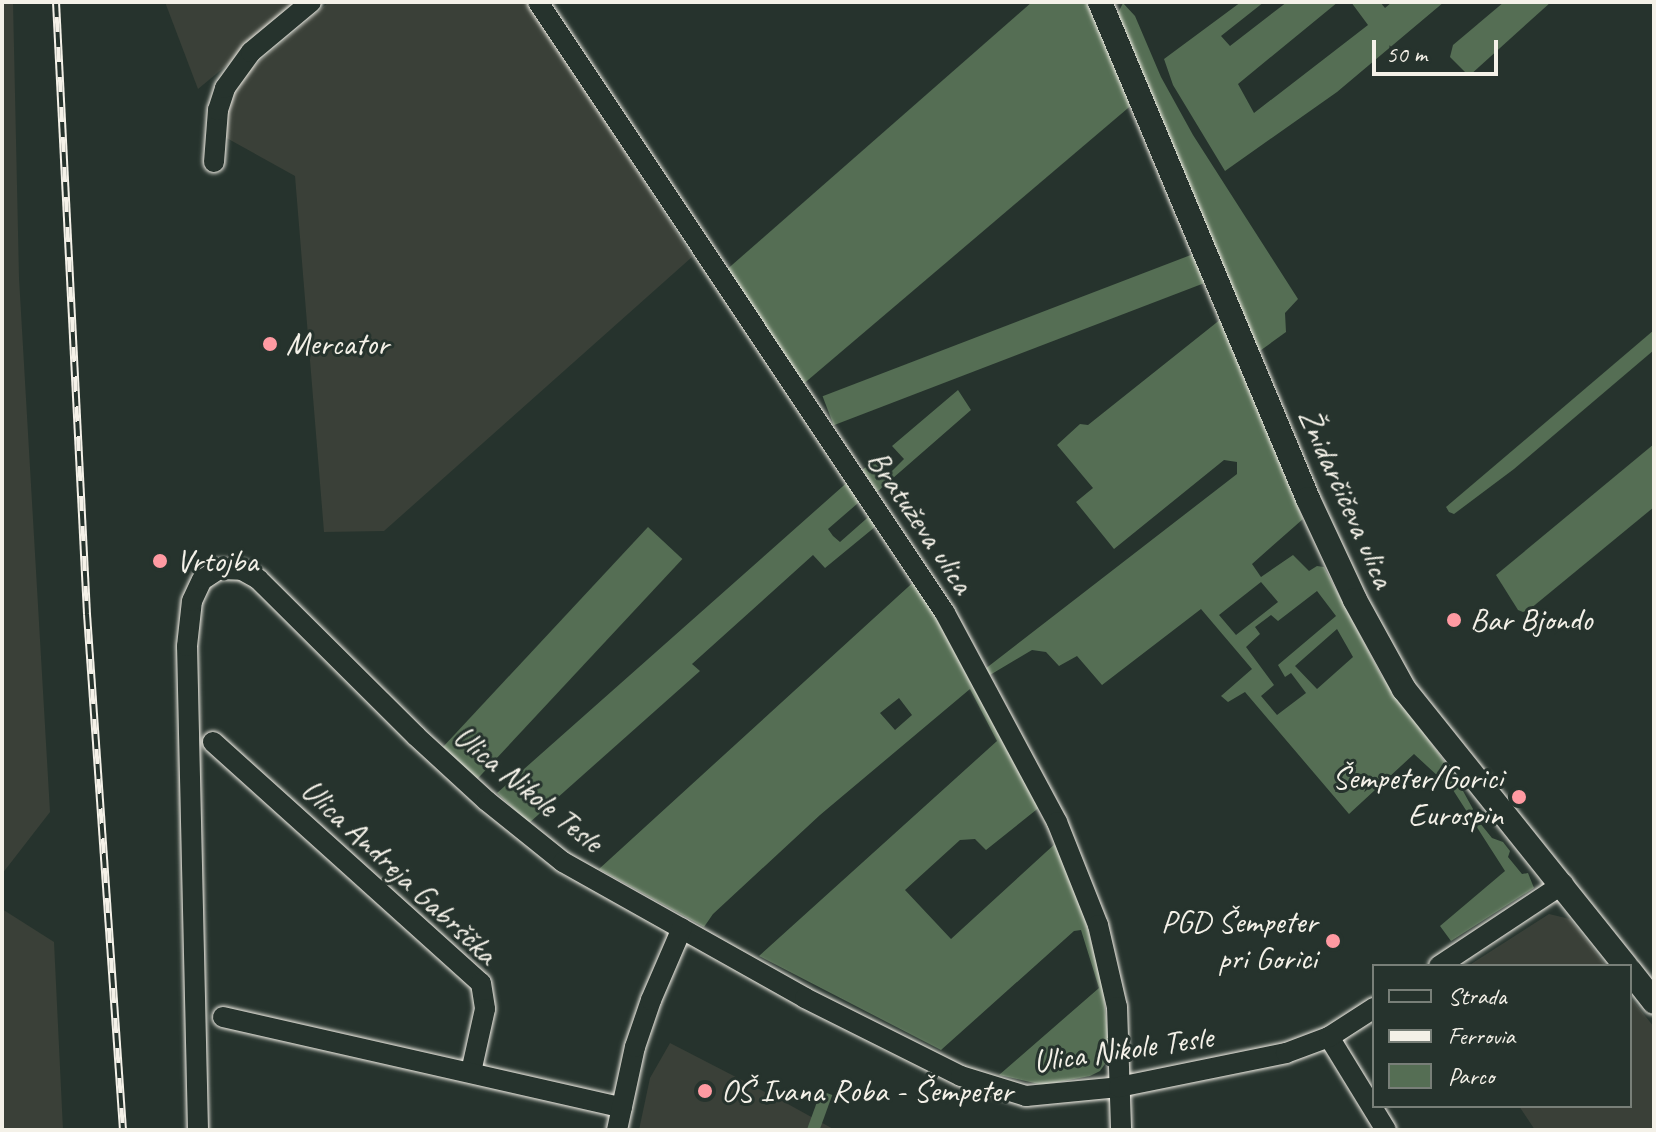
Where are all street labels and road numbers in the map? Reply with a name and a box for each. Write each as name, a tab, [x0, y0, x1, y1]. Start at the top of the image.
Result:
street label: Žnidarčičeva ulica	[1289, 402, 1403, 594]
street label: Bratuževa ulica	[858, 443, 982, 601]
street label: Ulica Nikole Tesle	[446, 717, 610, 861]
street label: Ulica Andreja Gabrščka	[293, 771, 505, 973]
street label: Ulica Nikole Tesle	[1031, 1018, 1215, 1082]

